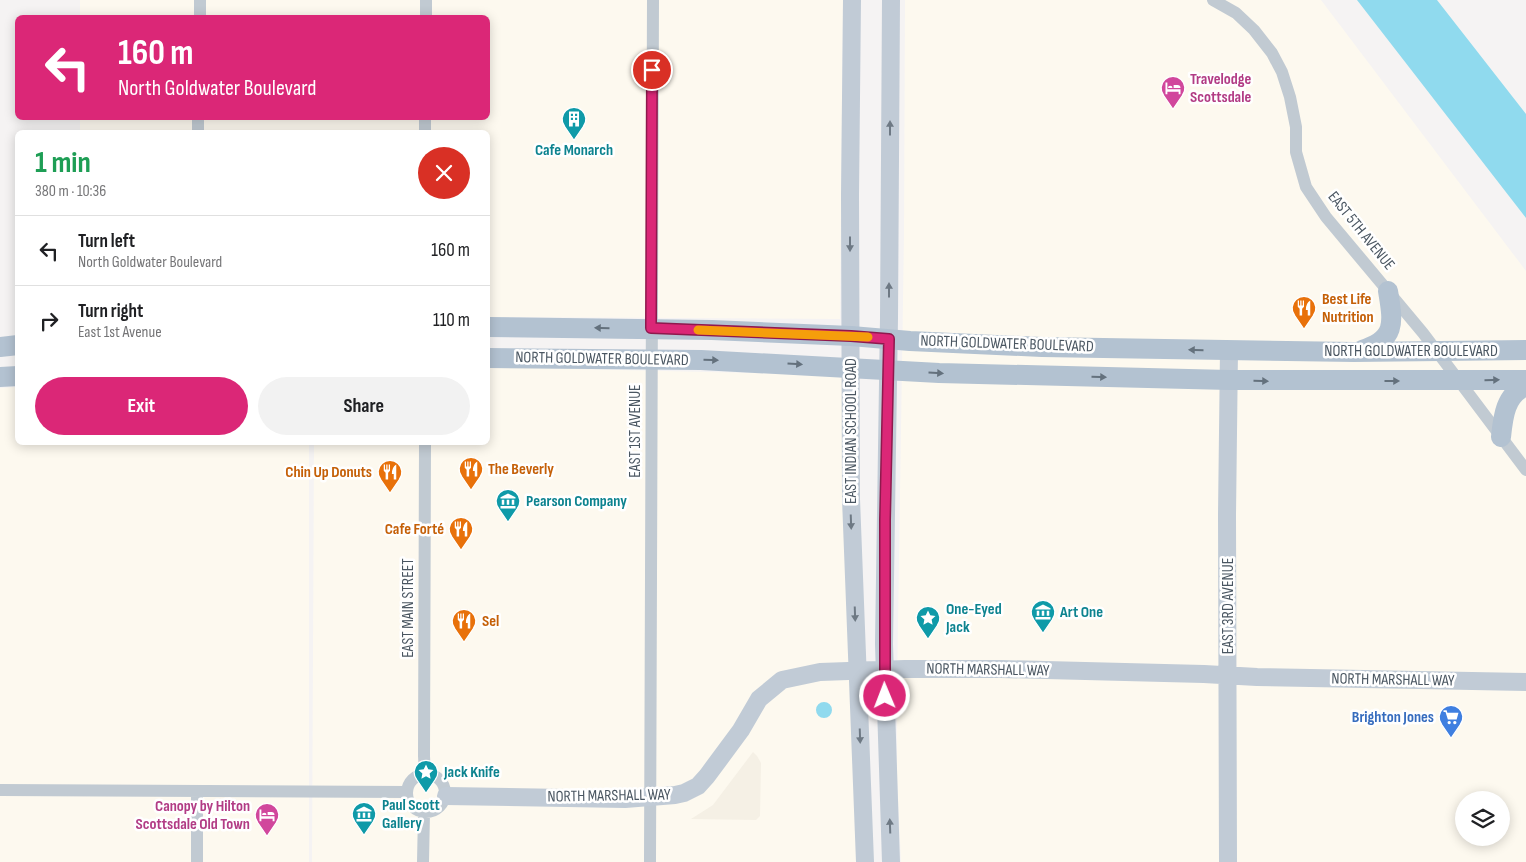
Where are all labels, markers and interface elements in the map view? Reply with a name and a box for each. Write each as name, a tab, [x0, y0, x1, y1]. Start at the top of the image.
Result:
text: 160 m	[118, 32, 194, 75]
icon: left	[35, 35, 100, 100]
pin	[631, 49, 673, 91]
icon: arrive	[638, 56, 666, 84]
place label: Travelodge Scottsdale	[1190, 70, 1251, 107]
text: North Goldwater Boulevard	[118, 75, 316, 102]
hotel icon: Travelodge Scottsdale	[1160, 75, 1186, 109]
building icon: Cafe Monarch	[561, 106, 587, 140]
one-way arrow	[886, 120, 894, 136]
place label: Cafe Monarch	[535, 141, 613, 160]
text: 1 min	[35, 145, 91, 181]
button: close	[418, 147, 470, 199]
text: 380 m · 10:36	[35, 182, 106, 201]
street label: EAST 5TH AVENUE	[1324, 188, 1398, 274]
text: Turn left	[78, 230, 135, 253]
one-way arrow	[846, 236, 854, 252]
icon: left	[35, 237, 63, 265]
text: 160 m	[431, 239, 470, 262]
text: North Goldwater Boulevard	[78, 253, 222, 272]
one-way arrow	[885, 282, 893, 298]
place label: Best Life Nutrition	[1322, 290, 1374, 327]
restaurant icon: Best Life Nutrition	[1291, 295, 1317, 329]
text: Turn right	[78, 300, 143, 323]
icon: right	[35, 307, 63, 335]
text: 110 m	[433, 309, 470, 332]
text: East 1st Avenue	[78, 323, 162, 342]
one-way arrow	[594, 324, 610, 332]
street label: NORTH GOLDWATER BOULEVARD	[920, 331, 1094, 357]
street label: NORTH GOLDWATER BOULEVARD	[1324, 342, 1498, 361]
one-way arrow	[1188, 346, 1204, 354]
street label: NORTH GOLDWATER BOULEVARD	[515, 348, 689, 370]
one-way arrow	[703, 356, 719, 364]
street label: EAST INDIAN SCHOOL ROAD	[842, 358, 861, 504]
one-way arrow	[787, 361, 803, 369]
one-way arrow	[929, 369, 945, 377]
one-way arrow	[1091, 373, 1107, 381]
one-way arrow	[1485, 376, 1501, 384]
button: Exit	[35, 377, 248, 435]
button: Share	[258, 377, 470, 435]
one-way arrow	[1253, 377, 1269, 385]
one-way arrow	[1385, 377, 1401, 385]
street label: EAST 1ST AVENUE	[626, 384, 645, 478]
restaurant icon: The Beverly	[458, 456, 484, 490]
restaurant icon: Chin Up Donuts	[377, 459, 403, 493]
place label: The Beverly	[488, 460, 554, 479]
place label: Chin Up Donuts	[285, 463, 372, 482]
museum icon: Pearson Company	[495, 488, 521, 522]
place label: Pearson Company	[526, 492, 627, 511]
one-way arrow	[848, 514, 856, 530]
restaurant icon: Cafe Forté	[448, 516, 474, 550]
place label: Cafe Forté	[385, 520, 444, 539]
street label: EAST MAIN STREET	[399, 558, 418, 658]
street label: EAST 3RD AVENUE	[1219, 558, 1238, 654]
museum icon: Art One	[1030, 599, 1056, 633]
place label: One-Eyed Jack	[945, 600, 1002, 637]
place label: Art One	[1059, 603, 1103, 622]
place icon: One-Eyed Jack	[915, 605, 941, 639]
one-way arrow	[851, 606, 859, 622]
restaurant icon: Sel	[451, 608, 477, 642]
place label: Sel	[482, 612, 499, 631]
street label: NORTH MARSHALL WAY	[926, 659, 1050, 681]
position arrow	[858, 669, 910, 721]
street label: NORTH MARSHALL WAY	[1331, 669, 1455, 691]
supermarket icon: Brighton Jones	[1438, 704, 1464, 738]
place label: Brighton Jones	[1352, 708, 1434, 727]
one-way arrow	[857, 728, 865, 744]
place icon: Jack Knife	[413, 759, 439, 793]
place label: Jack Knife	[443, 763, 500, 782]
street label: NORTH MARSHALL WAY	[547, 785, 671, 807]
map controls	[1455, 791, 1510, 846]
button: layers	[1455, 791, 1510, 846]
place label: Paul Scott Gallery	[382, 796, 440, 833]
place label: Canopy by Hilton Scottsdale Old Town	[136, 797, 250, 834]
museum icon: Paul Scott Gallery	[351, 801, 377, 835]
hotel icon: Canopy by Hilton Scottsdale Old Town	[254, 802, 280, 836]
one-way arrow	[885, 818, 893, 834]

